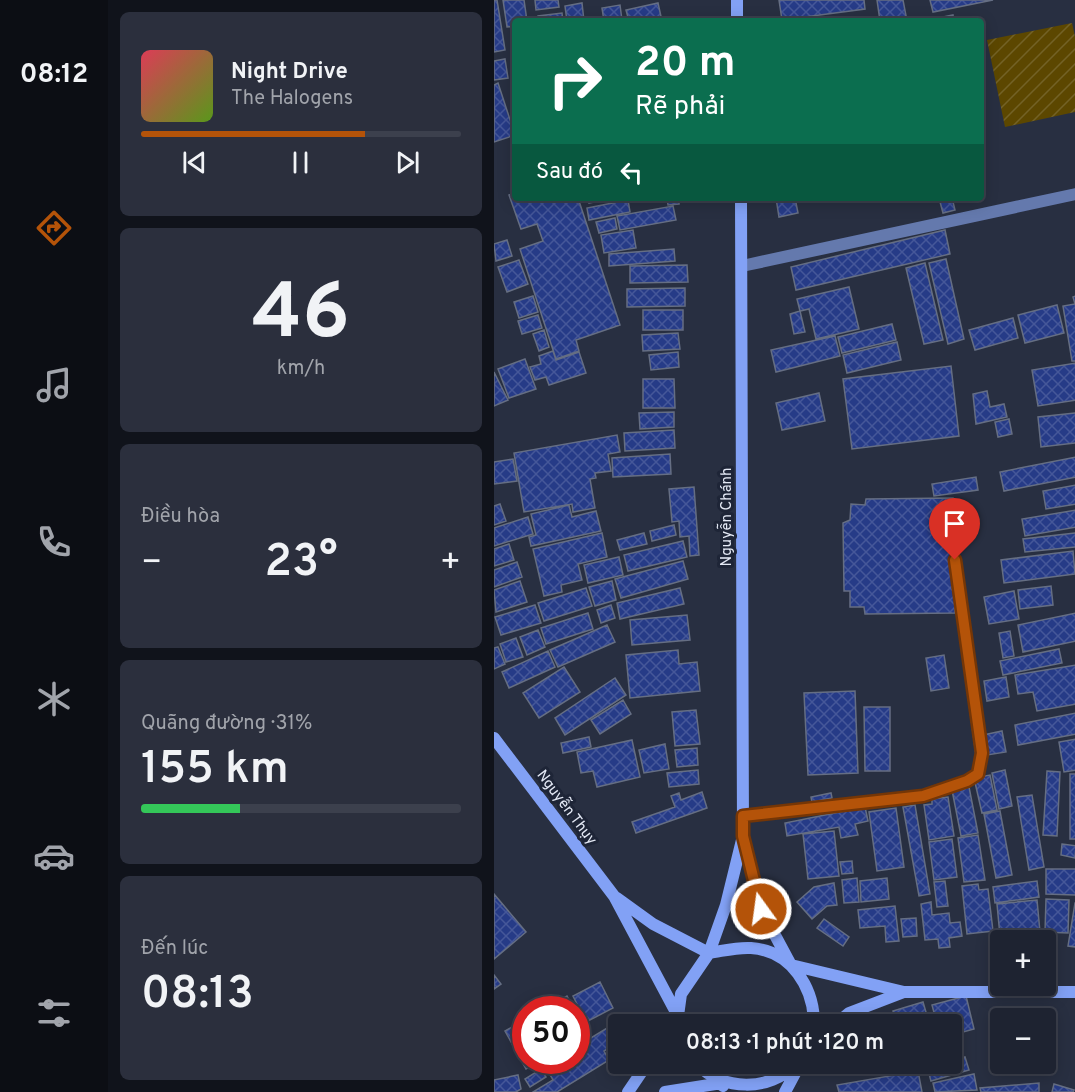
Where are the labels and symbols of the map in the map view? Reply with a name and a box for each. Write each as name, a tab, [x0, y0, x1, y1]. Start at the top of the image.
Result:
street label: Nguyễn Chánh	[716, 468, 737, 566]
pin	[929, 498, 980, 560]
street label: Nguyễn Thụy	[532, 765, 602, 849]
position arrow	[729, 877, 793, 941]
speed limit sign: 50	[512, 996, 590, 1074]

